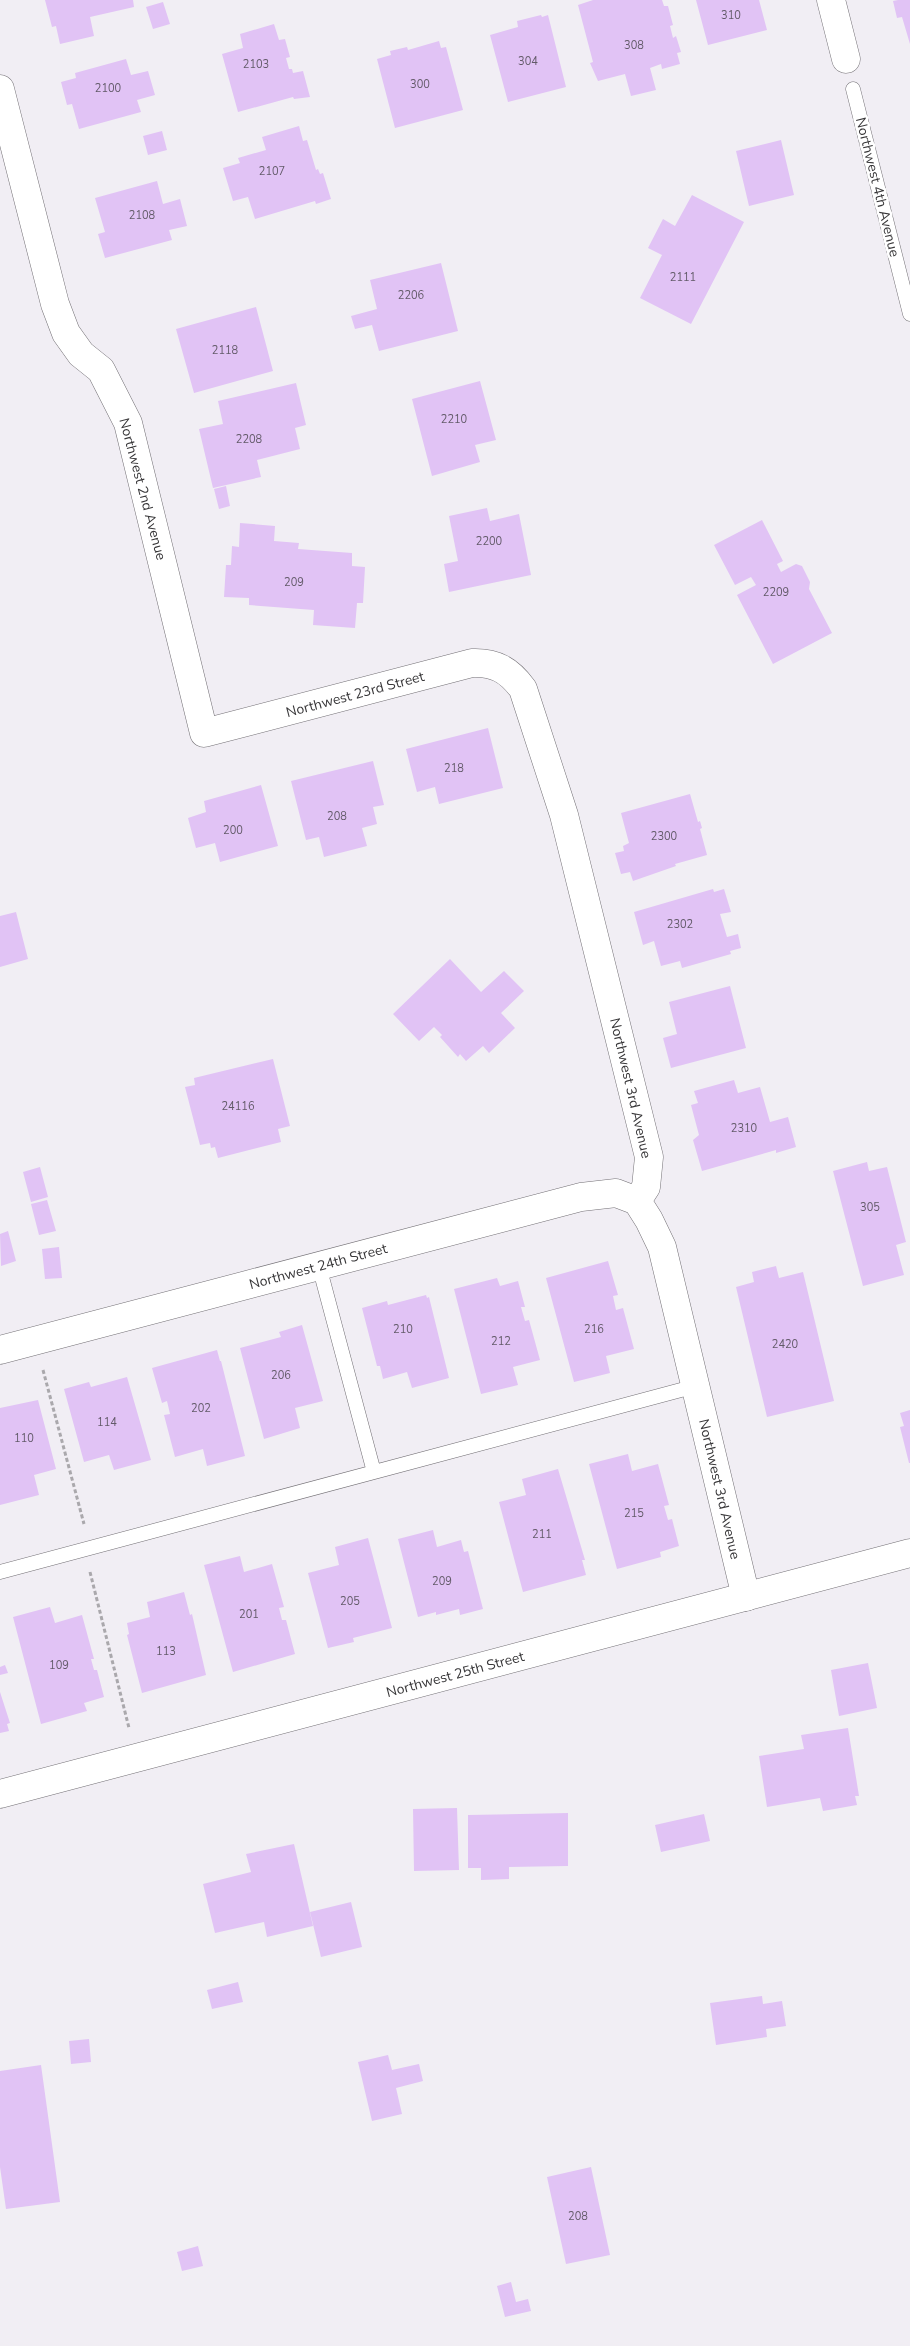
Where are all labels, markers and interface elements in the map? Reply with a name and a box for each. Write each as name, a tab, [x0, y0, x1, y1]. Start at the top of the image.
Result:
house number: 310	[721, 8, 741, 23]
house number: 308	[624, 38, 644, 53]
house number: 304	[518, 54, 538, 69]
house number: 2103	[243, 57, 269, 72]
house number: 300	[410, 77, 430, 92]
house number: 2100	[95, 81, 122, 96]
street label: Northwest 4th Avenue	[851, 115, 904, 259]
house number: 2107	[259, 164, 285, 179]
house number: 2108	[129, 208, 156, 223]
house number: 2111	[670, 270, 696, 285]
house number: 2206	[398, 288, 425, 303]
house number: 2118	[212, 343, 239, 358]
house number: 2210	[441, 412, 468, 427]
street label: Northwest 2nd Avenue	[114, 416, 171, 562]
house number: 2208	[236, 432, 263, 447]
house number: 2200	[476, 534, 503, 549]
house number: 209	[284, 575, 304, 590]
house number: 2209	[763, 585, 789, 600]
street label: Northwest 23rd Street	[284, 667, 426, 722]
house number: 218	[444, 761, 464, 776]
house number: 208	[327, 809, 347, 824]
house number: 200	[223, 823, 243, 838]
house number: 2300	[651, 829, 678, 844]
house number: 2302	[667, 917, 693, 932]
street label: Northwest 3rd Avenue	[605, 1016, 656, 1160]
house number: 24116	[222, 1099, 255, 1114]
house number: 2310	[731, 1121, 758, 1136]
house number: 305	[860, 1200, 880, 1215]
street label: Northwest 24th Street	[247, 1239, 389, 1294]
house number: 210	[393, 1322, 413, 1337]
house number: 216	[584, 1322, 604, 1337]
house number: 212	[491, 1334, 511, 1349]
house number: 2420	[772, 1337, 799, 1352]
house number: 206	[271, 1368, 291, 1383]
house number: 202	[191, 1401, 211, 1416]
house number: 114	[97, 1415, 117, 1430]
street label: Northwest 3rd Avenue	[694, 1417, 745, 1561]
house number: 110	[14, 1431, 34, 1446]
house number: 215	[624, 1506, 644, 1521]
house number: 211	[532, 1527, 552, 1542]
house number: 209	[432, 1574, 452, 1589]
house number: 205	[340, 1594, 360, 1609]
house number: 201	[239, 1607, 259, 1622]
house number: 113	[156, 1644, 176, 1659]
street label: Northwest 25th Street	[384, 1647, 526, 1702]
house number: 109	[49, 1658, 69, 1673]
house number: 208	[568, 2209, 588, 2224]

